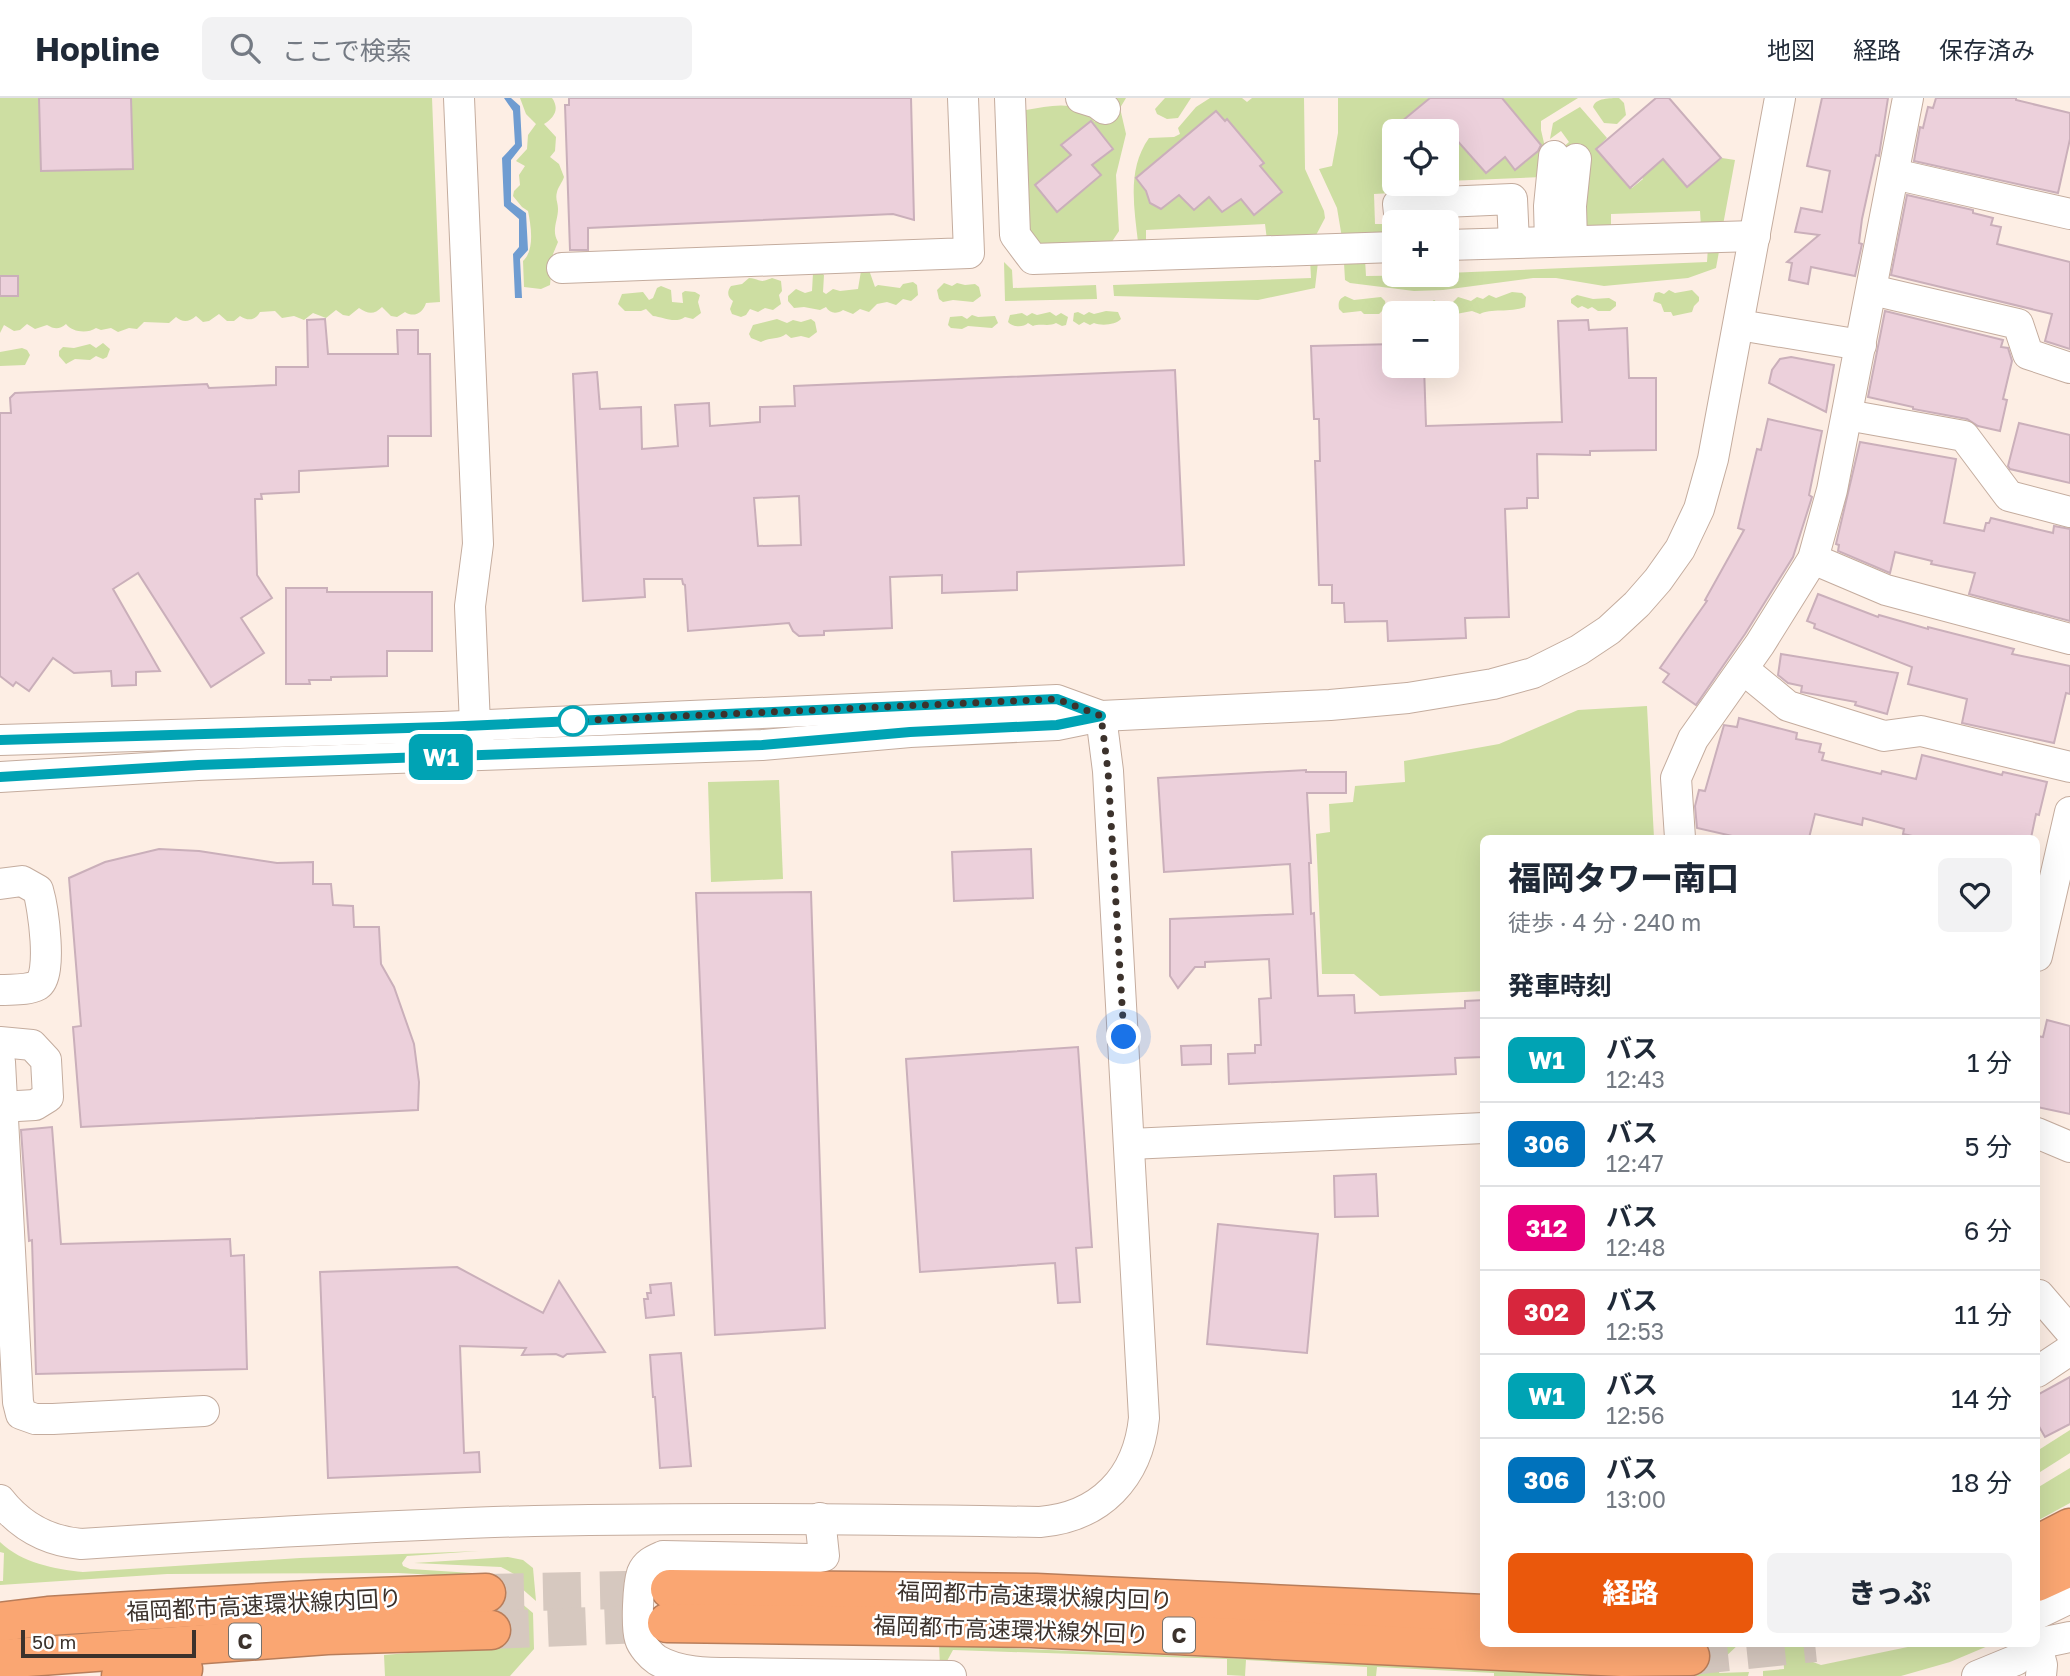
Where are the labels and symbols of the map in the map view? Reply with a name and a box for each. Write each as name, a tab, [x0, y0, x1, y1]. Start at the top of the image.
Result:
unlabelled marker	[558, 706, 588, 736]
line badge: W1	[410, 734, 472, 780]
your location	[1106, 1019, 1141, 1054]
street label: 福岡都市高速環状線内回り	[897, 1576, 1173, 1614]
street label: 福岡都市高速環状線内回り	[125, 1583, 403, 1625]
street label: 福岡都市高速環状線外回り	[873, 1610, 1149, 1648]
road number: C	[1163, 1618, 1195, 1652]
road number: C	[229, 1624, 261, 1658]
scale bar	[21, 1627, 196, 1659]

